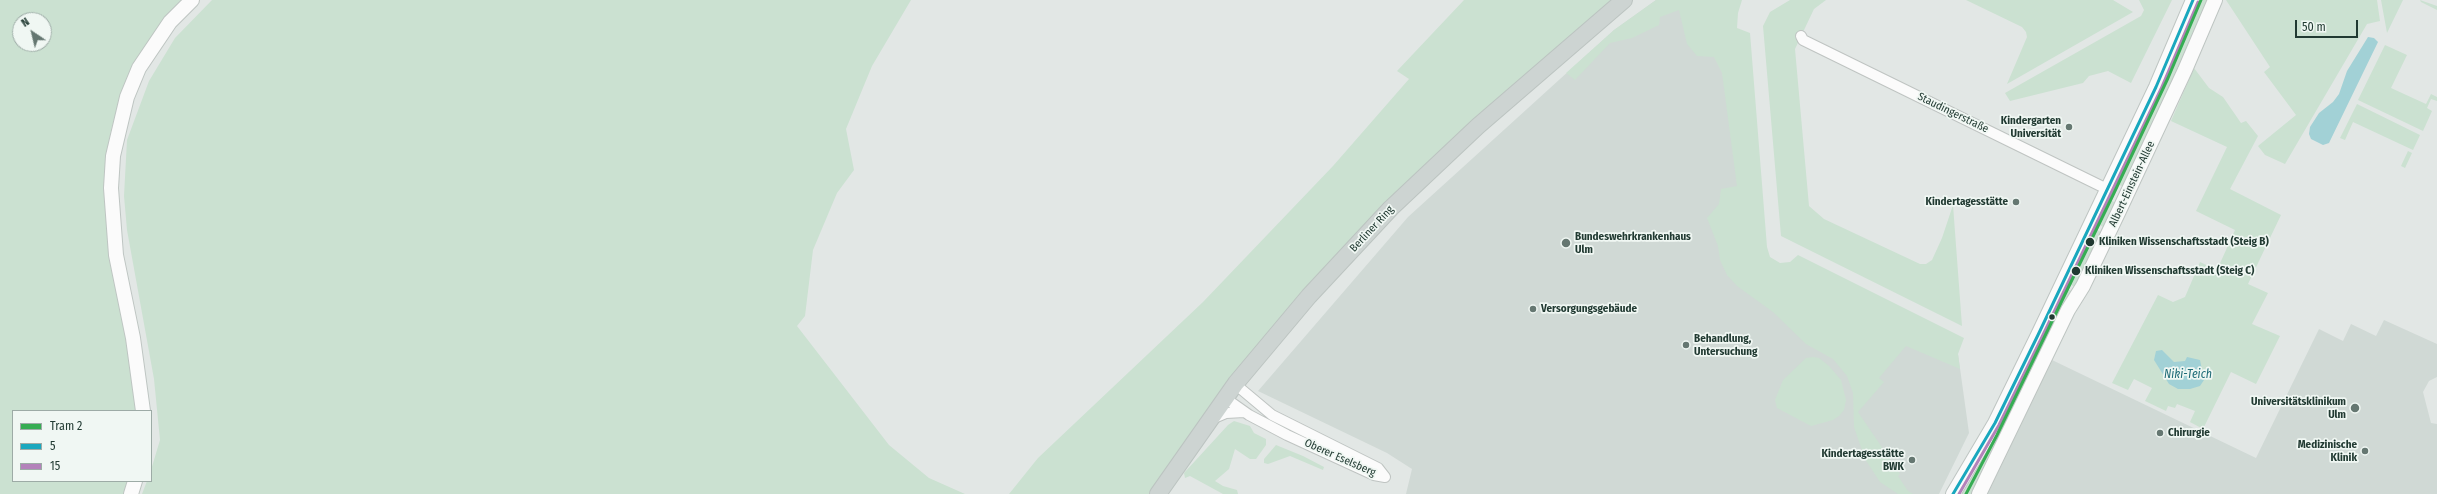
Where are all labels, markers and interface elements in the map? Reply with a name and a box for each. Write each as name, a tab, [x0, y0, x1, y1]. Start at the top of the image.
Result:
north arrow	[12, 12, 52, 52]
scale bar	[2297, 12, 2360, 38]
text: N	[19, 15, 32, 30]
text: 50 m	[2302, 20, 2326, 34]
street label: Staudingerstraße	[1915, 90, 1991, 136]
place label: Kindergarten Universität	[2001, 114, 2061, 140]
marker: Kindergarten Universität	[2064, 122, 2074, 132]
street label: Albert-Einstein-Allee	[2106, 139, 2158, 229]
place label: Kindertagesstätte	[1926, 195, 2008, 209]
marker: Kindertagesstätte	[2011, 197, 2021, 207]
street label: Berliner Ring	[1347, 203, 1397, 255]
place label: Bundeswehrkrankenhaus Ulm	[1575, 230, 1691, 256]
place label: Kliniken Wissenschaftsstadt (Steig B)	[2099, 235, 2269, 249]
marker: Kliniken Wissenschaftsstadt (Steig B)	[2084, 236, 2096, 248]
marker: Bundeswehrkrankenhaus Ulm	[1560, 237, 1572, 249]
place label: Kliniken Wissenschaftsstadt (Steig C)	[2085, 264, 2254, 278]
marker: Kliniken Wissenschaftsstadt (Steig C)	[2070, 265, 2082, 277]
place label: Versorgungsgebäude	[1541, 302, 1637, 316]
marker: Versorgungsgebäude	[1528, 304, 1538, 314]
unlabelled marker	[2047, 312, 2057, 322]
place label: Behandlung, Untersuchung	[1694, 332, 1757, 358]
marker: Behandlung, Untersuchung	[1681, 340, 1691, 350]
water label: Niki-Teich	[2164, 368, 2212, 382]
place label: Universitätsklinikum Ulm	[2251, 395, 2346, 421]
marker: Universitätsklinikum Ulm	[2349, 402, 2361, 414]
legend	[12, 410, 152, 482]
text: Tram 2	[50, 419, 82, 433]
place label: Chirurgie	[2168, 426, 2210, 440]
marker: Chirurgie	[2155, 428, 2165, 438]
street label: Oberer Eselsberg	[1302, 436, 1378, 480]
place label: Medizinische Klinik	[2298, 438, 2357, 464]
text: 5	[50, 439, 56, 453]
marker: Medizinische Klinik	[2360, 446, 2370, 456]
place label: Kindertagesstätte BWK	[1822, 447, 1904, 473]
marker: Kindertagesstätte BWK	[1907, 455, 1917, 465]
text: 15	[50, 459, 60, 473]

